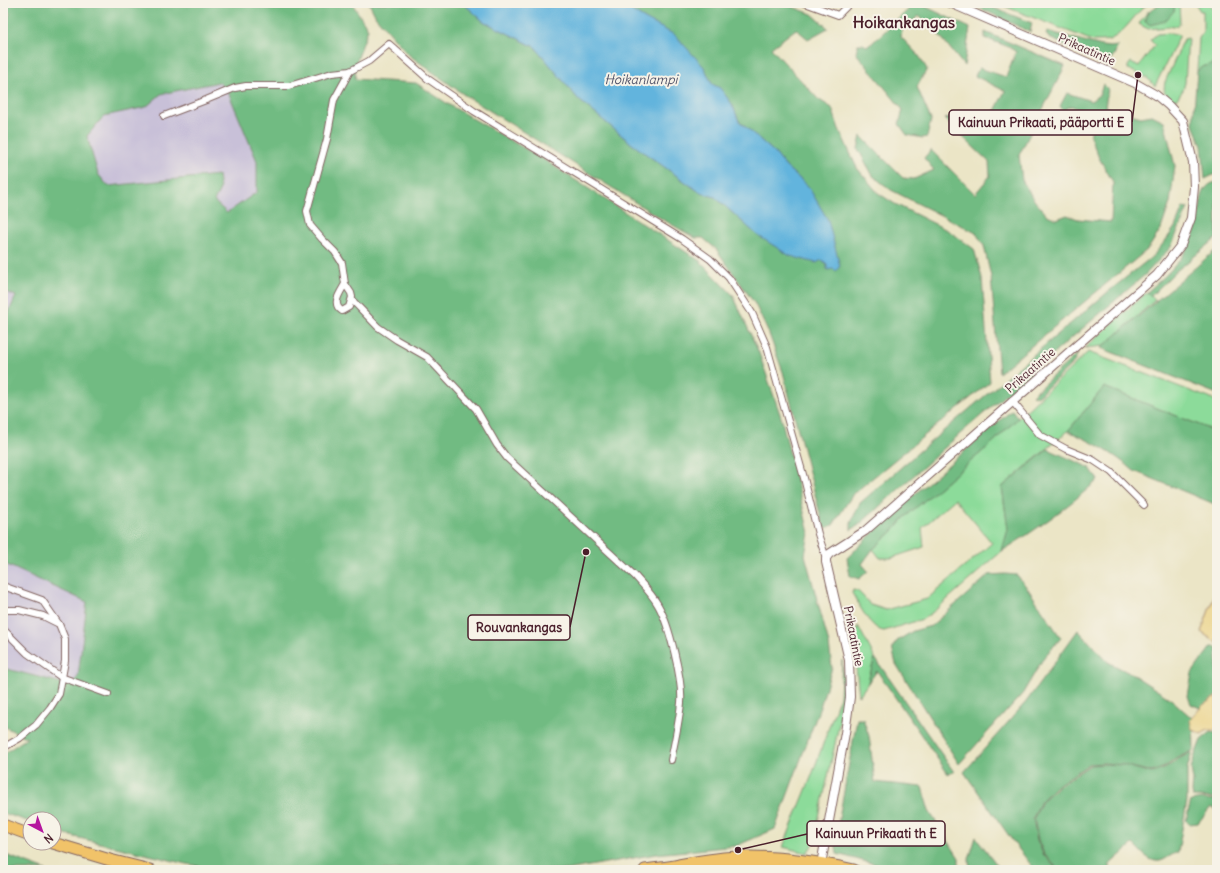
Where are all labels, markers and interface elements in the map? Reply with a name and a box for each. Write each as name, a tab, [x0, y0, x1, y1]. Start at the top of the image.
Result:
district label: Hoikankangas	[853, 12, 955, 33]
street label: Prikaatintie	[1056, 30, 1118, 68]
water label: Hoikanlampi	[604, 71, 680, 88]
callout: Kainuun Prikaati, pääportti E	[949, 110, 1132, 135]
text: Kainuun Prikaati, pääportti E	[958, 114, 1125, 131]
street label: Prikaatintie	[1002, 344, 1058, 396]
street label: Prikaatintie	[841, 604, 867, 668]
callout: Rouvankangas	[468, 615, 570, 640]
text: Rouvankangas	[476, 619, 562, 636]
north arrow	[22, 811, 62, 851]
callout: Kainuun Prikaati th E	[807, 821, 945, 846]
text: Kainuun Prikaati th E	[815, 825, 937, 842]
text: N	[41, 831, 56, 846]

